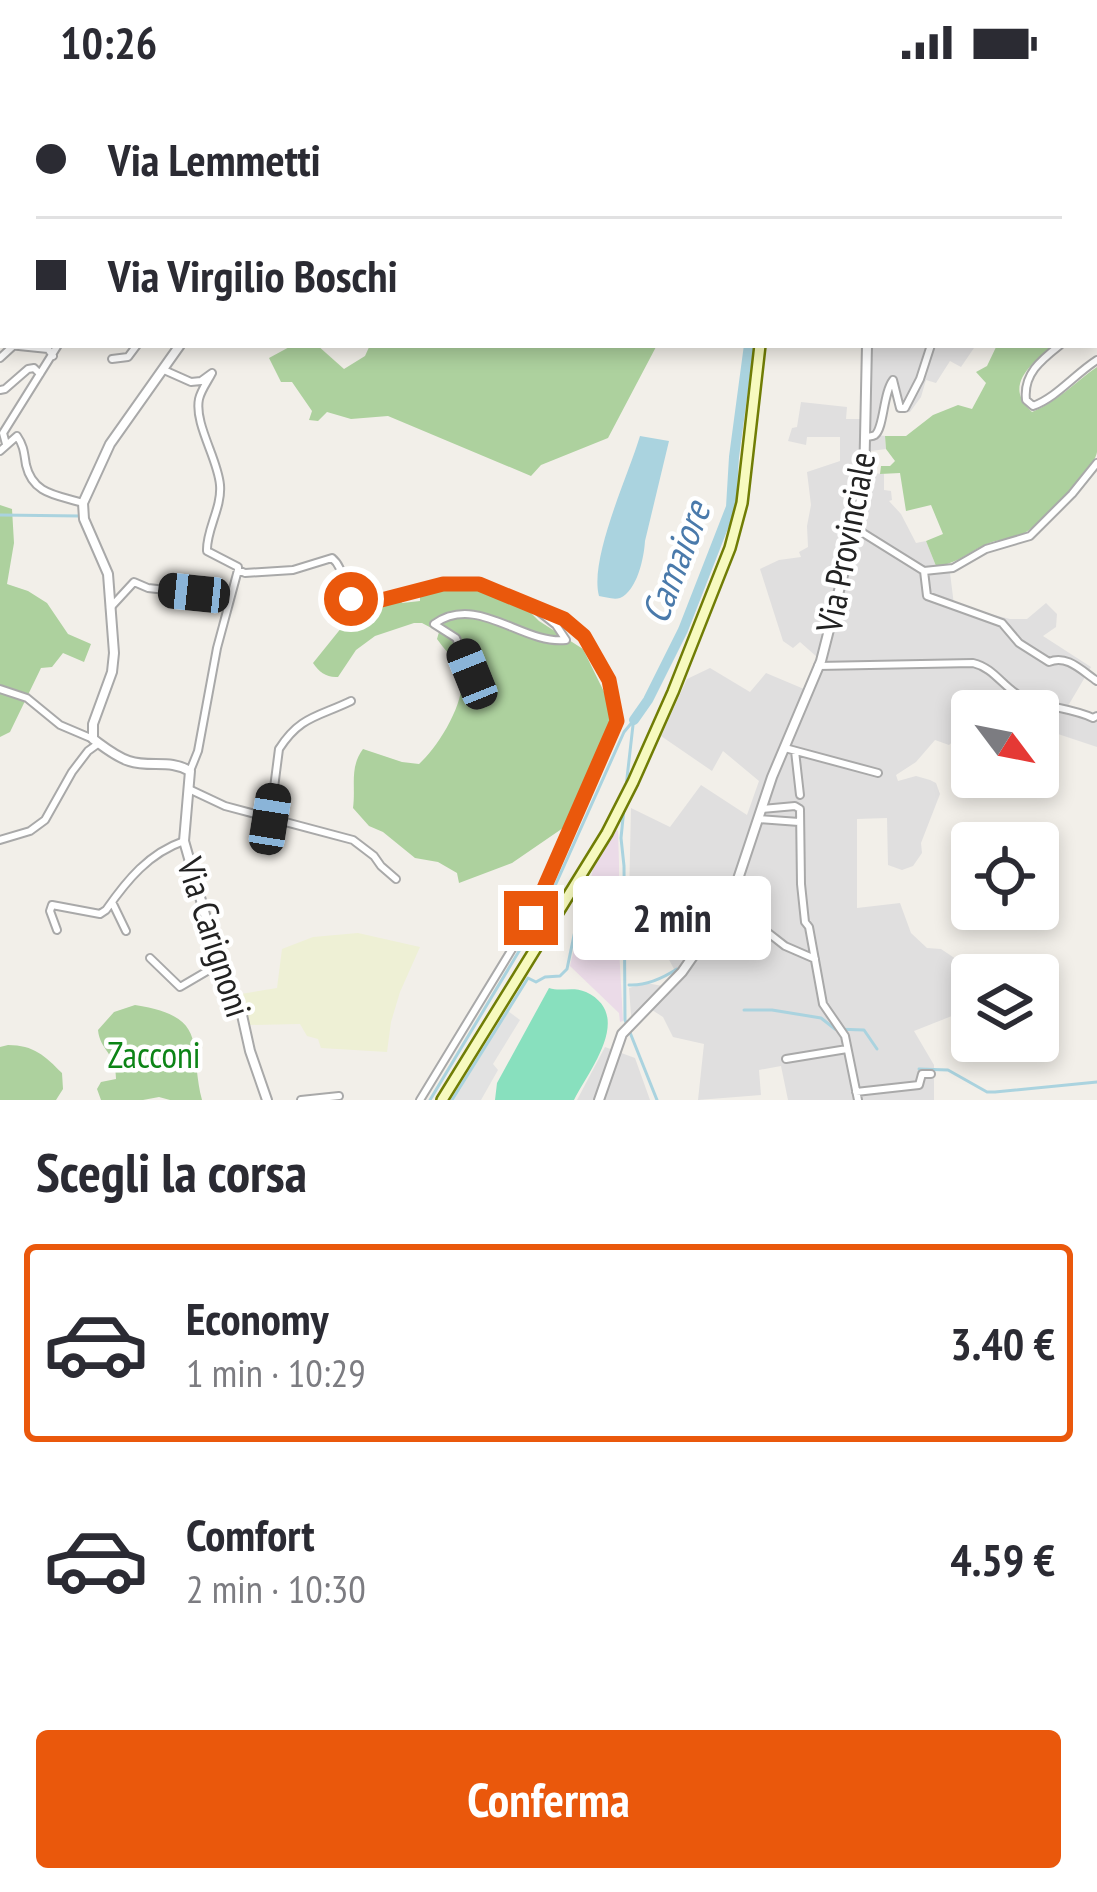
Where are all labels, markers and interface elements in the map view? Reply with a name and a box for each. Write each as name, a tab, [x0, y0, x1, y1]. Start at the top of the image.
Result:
text: 10:26	[60, 13, 157, 71]
text: Via Lemmetti	[108, 130, 321, 188]
text: Via Virgilio Boschi	[108, 246, 398, 304]
street label: Via Provinciale	[804, 448, 885, 637]
water label: Camaiore	[629, 491, 722, 630]
car	[156, 571, 232, 615]
route start	[324, 572, 378, 626]
car	[442, 634, 502, 714]
north arrow	[951, 690, 1059, 798]
map controls	[951, 690, 1059, 1062]
car	[247, 781, 293, 857]
button: locate	[951, 822, 1059, 930]
street label: Via Carignoni	[167, 850, 263, 1023]
callout: 2 min	[573, 876, 771, 960]
route end	[504, 891, 558, 945]
text: 2 min	[633, 892, 711, 943]
button: layers	[951, 954, 1059, 1062]
park label: Zacconi	[107, 1031, 201, 1078]
text: Scegli la corsa	[36, 1137, 307, 1207]
icon: car	[42, 1289, 150, 1397]
text: Economy	[186, 1289, 329, 1347]
text: 3.40 €	[950, 1314, 1055, 1372]
text: 1 min · 10:29	[186, 1347, 366, 1398]
icon: car	[42, 1505, 150, 1613]
text: Comfort	[186, 1505, 315, 1563]
text: 4.59 €	[950, 1530, 1055, 1588]
text: 2 min · 10:30	[186, 1563, 366, 1614]
button: Conferma	[36, 1730, 1061, 1868]

